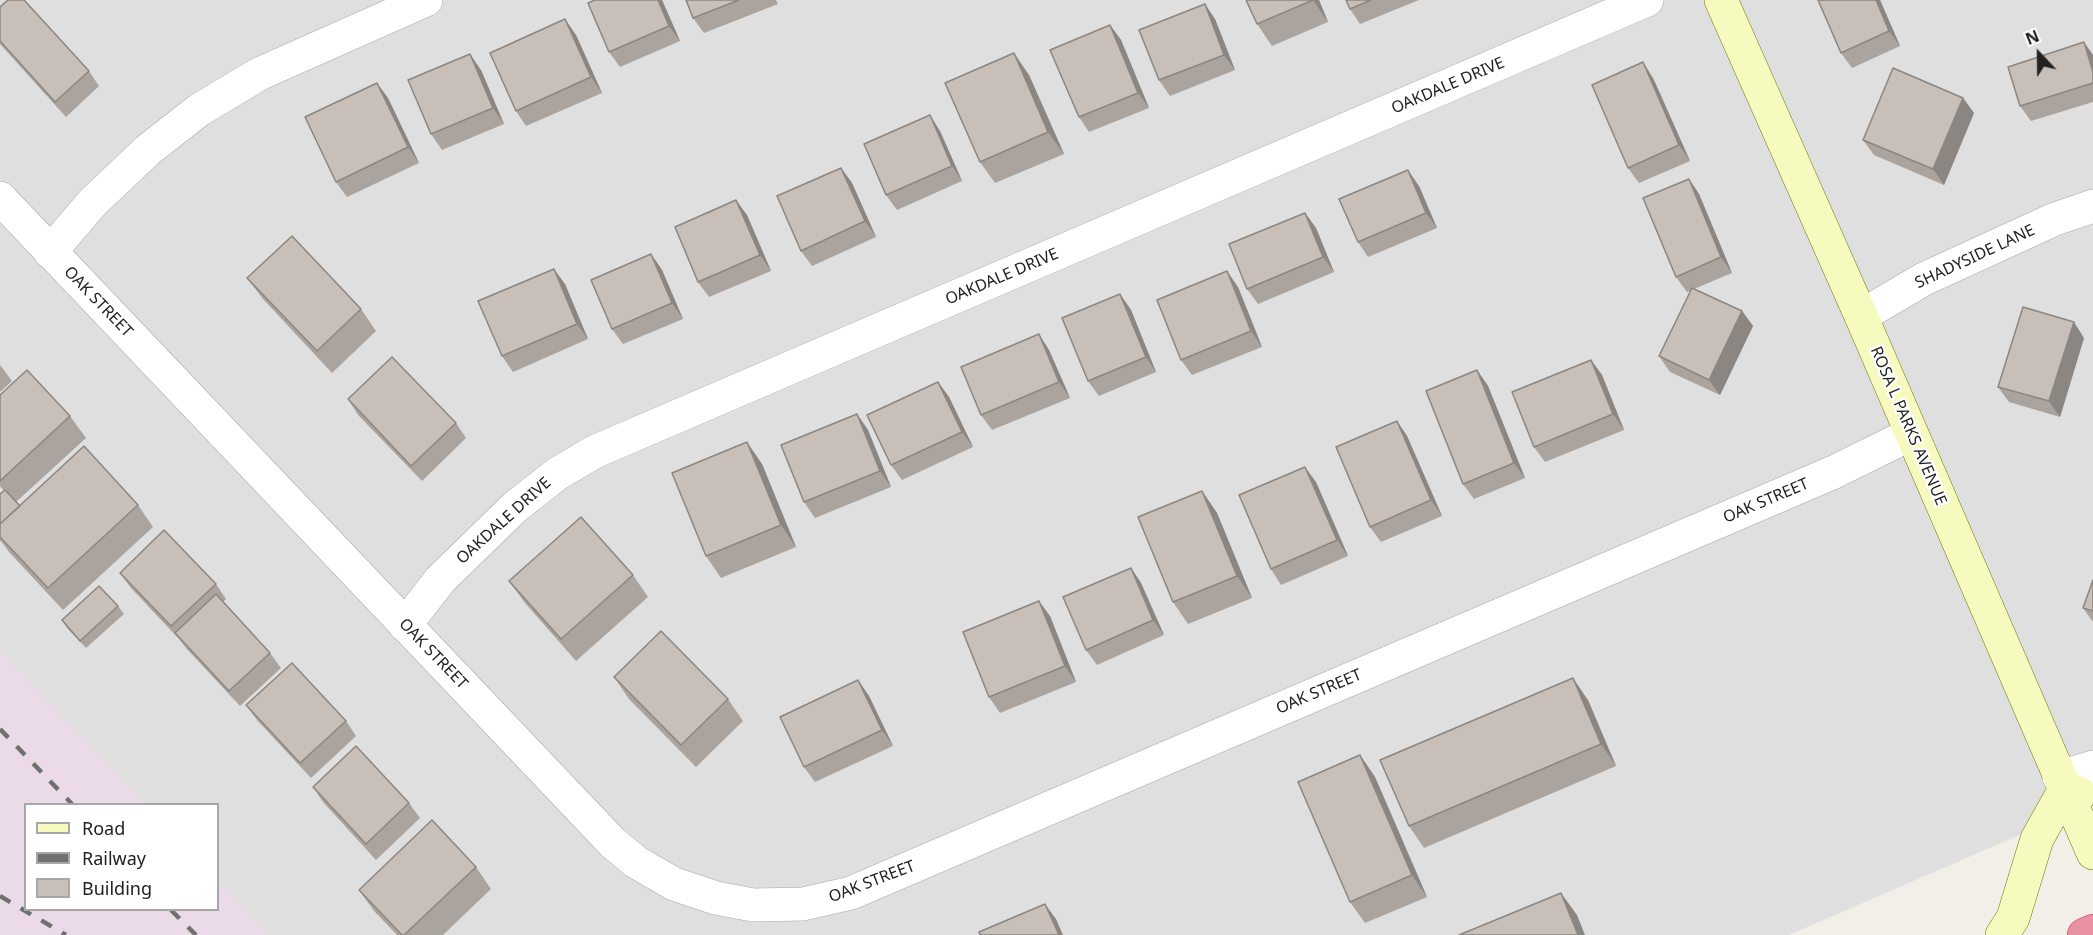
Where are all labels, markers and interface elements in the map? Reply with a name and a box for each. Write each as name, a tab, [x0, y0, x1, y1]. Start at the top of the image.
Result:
north arrow	[2009, 24, 2069, 84]
text: N	[2022, 25, 2042, 50]
street label: OAKDALE DRIVE	[1389, 54, 1507, 118]
street label: SHADYSIDE LANE	[1912, 221, 2038, 293]
street label: OAKDALE DRIVE	[943, 245, 1061, 309]
street label: OAK STREET	[60, 263, 136, 341]
street label: ROSA L PARKS AVENUE	[1866, 344, 1950, 508]
street label: OAKDALE DRIVE	[453, 473, 555, 569]
street label: OAK STREET	[1720, 474, 1812, 528]
street label: OAK STREET	[395, 615, 471, 693]
street label: OAK STREET	[1273, 665, 1365, 719]
legend	[24, 803, 219, 911]
text: Road	[82, 816, 125, 840]
text: Railway	[82, 846, 146, 870]
street label: OAK STREET	[826, 857, 918, 907]
text: Building	[82, 876, 152, 900]

